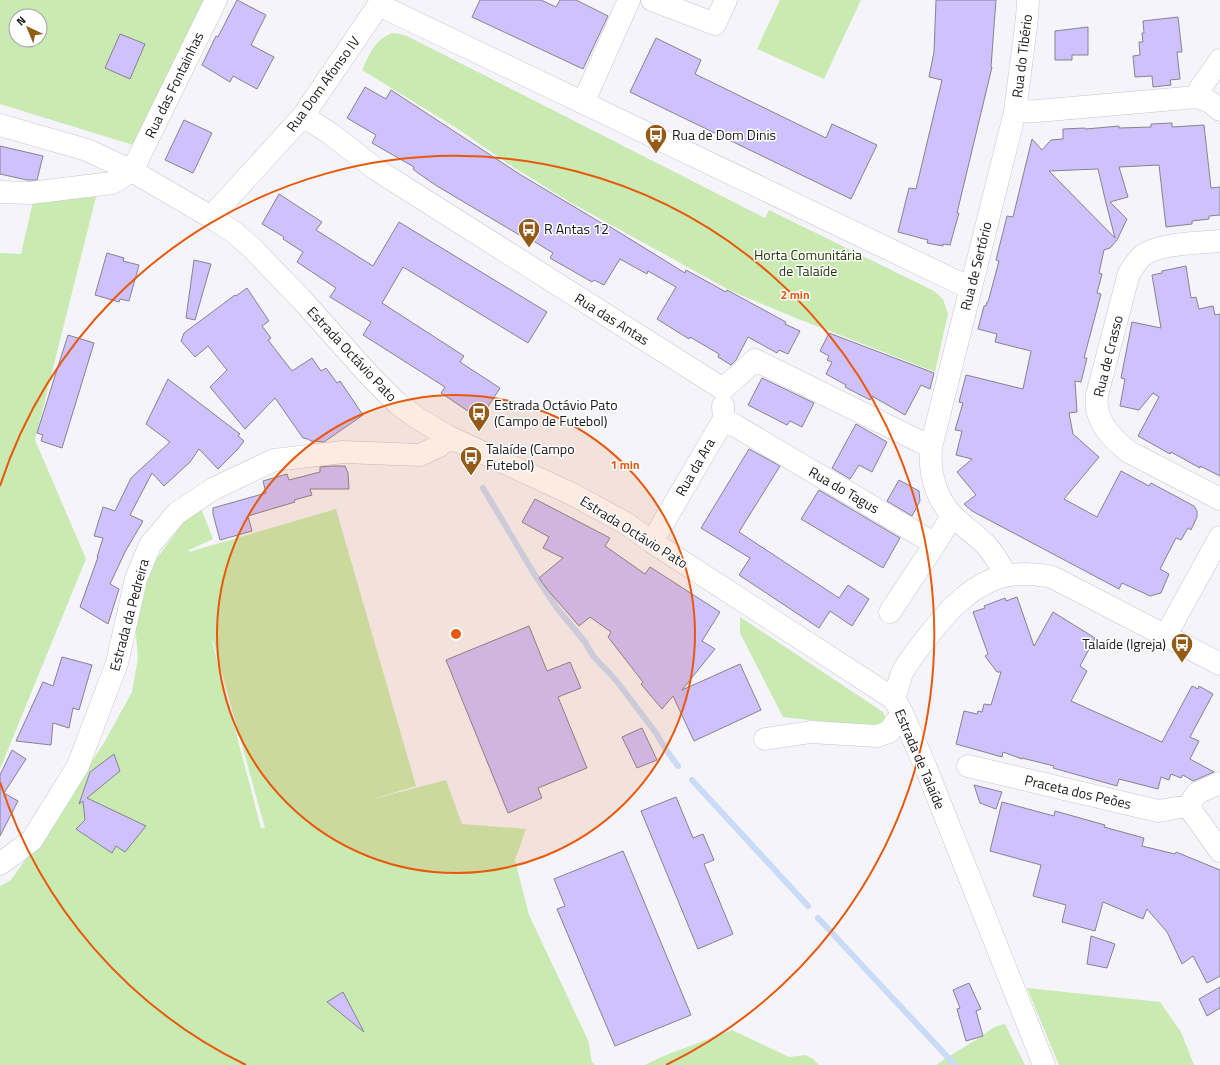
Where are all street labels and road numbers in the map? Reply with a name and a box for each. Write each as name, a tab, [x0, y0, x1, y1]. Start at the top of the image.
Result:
street label: Rua do Tibério	[1006, 13, 1037, 99]
street label: Rua das Fontainhas	[139, 28, 208, 141]
street label: Rua Dom Afonso IV	[281, 32, 364, 136]
street label: Rua de Sertório	[954, 219, 997, 312]
street label: Rua das Antas	[571, 287, 654, 350]
street label: Estrada Octávio Pato	[303, 301, 402, 406]
street label: Rua de Crasso	[1087, 313, 1128, 399]
street label: Rua da Ara	[670, 434, 720, 500]
street label: Rua do Tagus	[805, 461, 883, 518]
street label: Estrada Octávio Pato	[576, 490, 692, 573]
street label: Estrada da Pedreira	[103, 556, 154, 673]
street label: Estrada de Talaíde	[890, 705, 951, 812]
street label: Praceta dos Peões	[1023, 769, 1134, 814]

